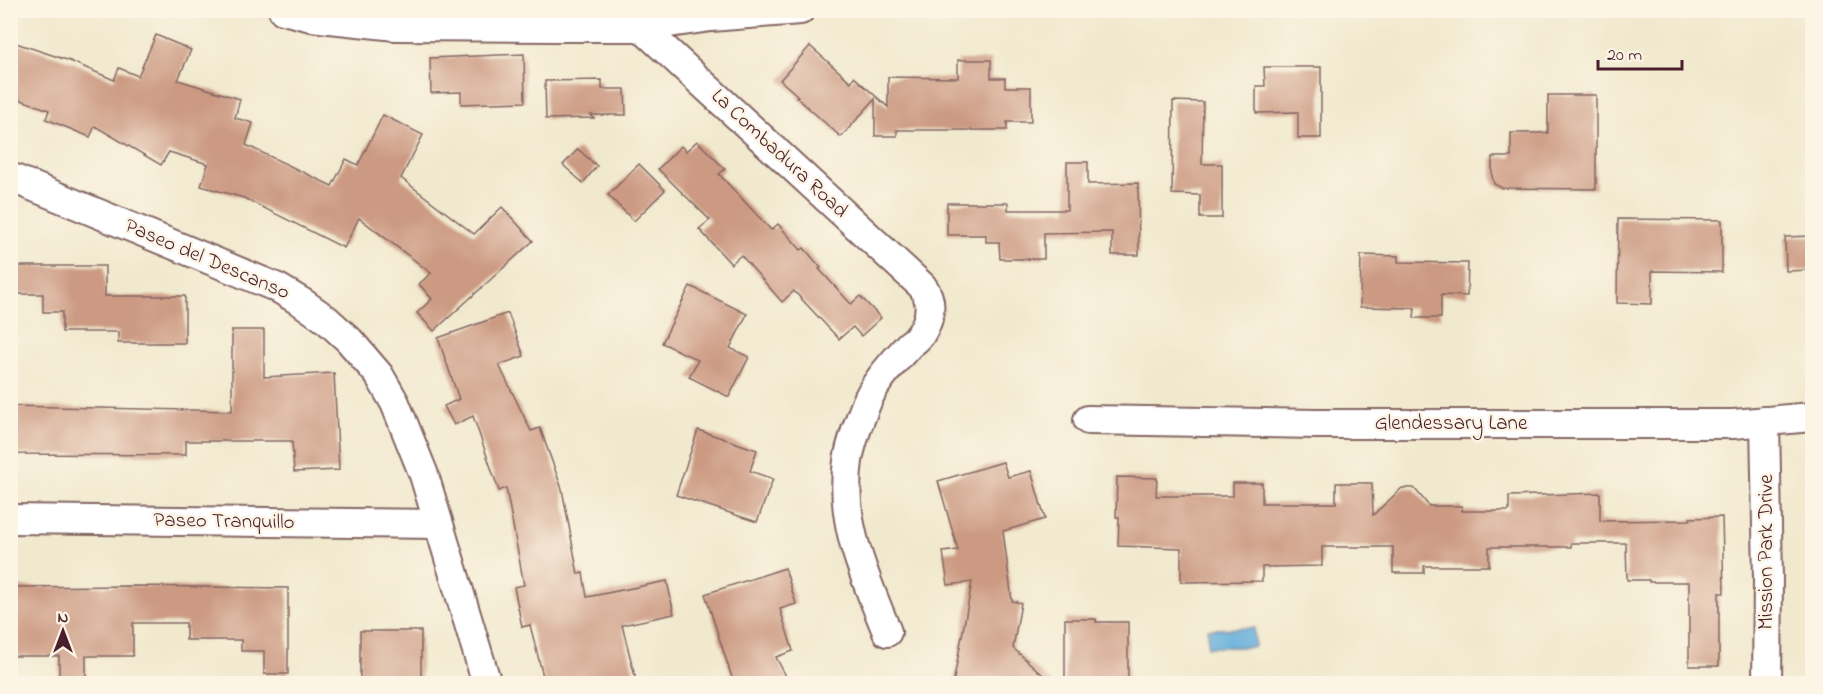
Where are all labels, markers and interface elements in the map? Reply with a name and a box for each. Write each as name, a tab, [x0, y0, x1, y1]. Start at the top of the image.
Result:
scale bar	[1598, 33, 1682, 71]
text: 20 m	[1607, 43, 1642, 69]
street label: La Combadura Road	[704, 82, 854, 226]
street label: Paseo del Descanso	[120, 212, 294, 308]
street label: Glendessary Lane	[1375, 409, 1528, 441]
street label: Mission Park Drive	[1752, 474, 1782, 630]
street label: Paseo Tranquillo	[153, 506, 295, 538]
north arrow	[33, 601, 93, 661]
text: N	[58, 606, 69, 630]

